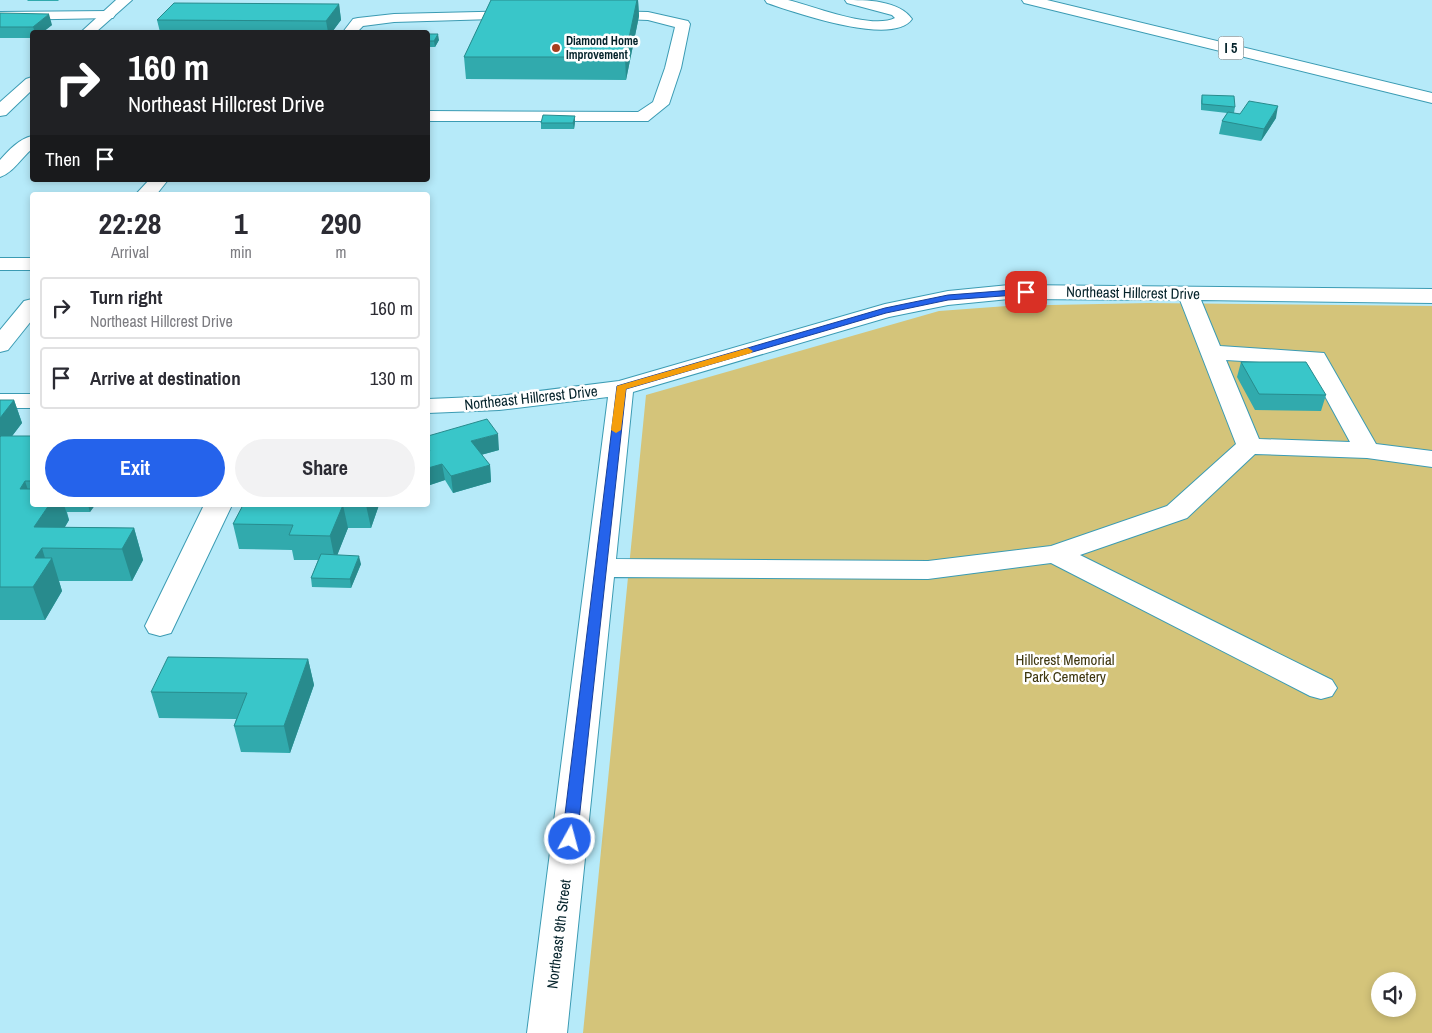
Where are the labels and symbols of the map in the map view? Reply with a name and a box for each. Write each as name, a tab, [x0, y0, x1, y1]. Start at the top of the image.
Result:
place label: Diamond Home Improvement	[566, 33, 639, 63]
road number: I 5	[1218, 36, 1244, 59]
marker: Diamond Home Improvement	[550, 42, 562, 54]
pin	[1005, 271, 1047, 313]
street label: Northeast Hillcrest Drive	[1066, 281, 1200, 304]
street label: Northeast Hillcrest Drive	[463, 380, 599, 415]
park label: Hillcrest Memorial Park Cemetery	[1015, 649, 1115, 687]
position arrow	[543, 812, 595, 864]
street label: Northeast 9th Street	[541, 877, 576, 990]

